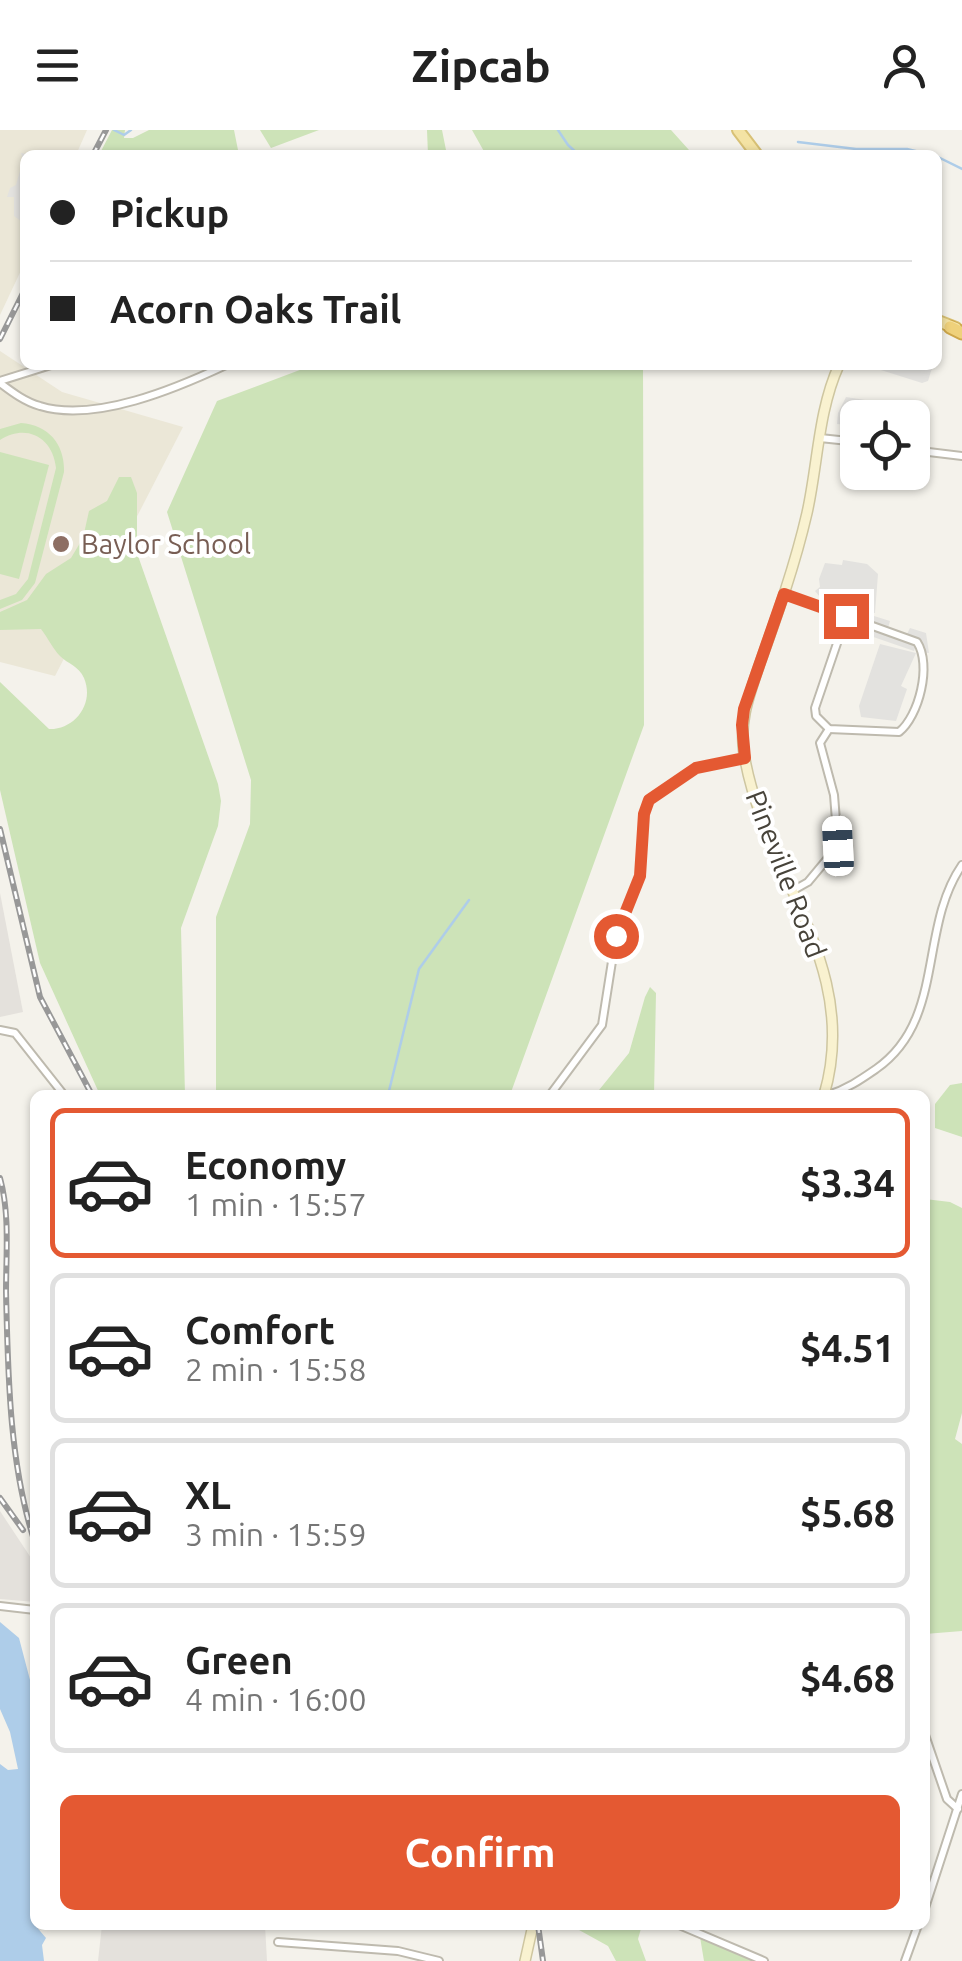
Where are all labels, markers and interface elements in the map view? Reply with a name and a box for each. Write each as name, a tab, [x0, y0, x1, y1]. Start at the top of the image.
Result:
icon: menu	[30, 38, 85, 93]
icon: person	[877, 38, 932, 93]
text: Zipcab	[411, 40, 551, 91]
text: Pickup	[110, 192, 229, 234]
text: Acorn Oaks Trail	[110, 288, 401, 330]
map controls	[840, 400, 930, 490]
button: locate	[840, 400, 930, 490]
place label: Baylor School	[81, 528, 251, 559]
marker: Baylor School	[50, 533, 72, 555]
route end	[824, 594, 869, 639]
street label: Pineville Road	[740, 786, 833, 962]
car	[821, 815, 855, 877]
route start	[594, 914, 639, 959]
icon: car	[65, 1138, 155, 1228]
text: Economy	[185, 1144, 346, 1186]
text: $3.34	[800, 1162, 895, 1204]
text: 1 min · 15:57	[185, 1186, 367, 1222]
icon: car	[65, 1303, 155, 1393]
text: Comfort	[185, 1309, 335, 1351]
text: $4.51	[800, 1327, 895, 1369]
text: 2 min · 15:58	[185, 1351, 367, 1387]
icon: car	[65, 1468, 155, 1558]
text: XL	[185, 1474, 231, 1516]
text: $5.68	[800, 1492, 895, 1534]
text: 3 min · 15:59	[185, 1516, 367, 1552]
icon: car	[65, 1633, 155, 1723]
text: Green	[185, 1639, 293, 1681]
text: $4.68	[800, 1657, 895, 1699]
text: 4 min · 16:00	[185, 1681, 367, 1717]
button: Confirm	[60, 1795, 900, 1910]

